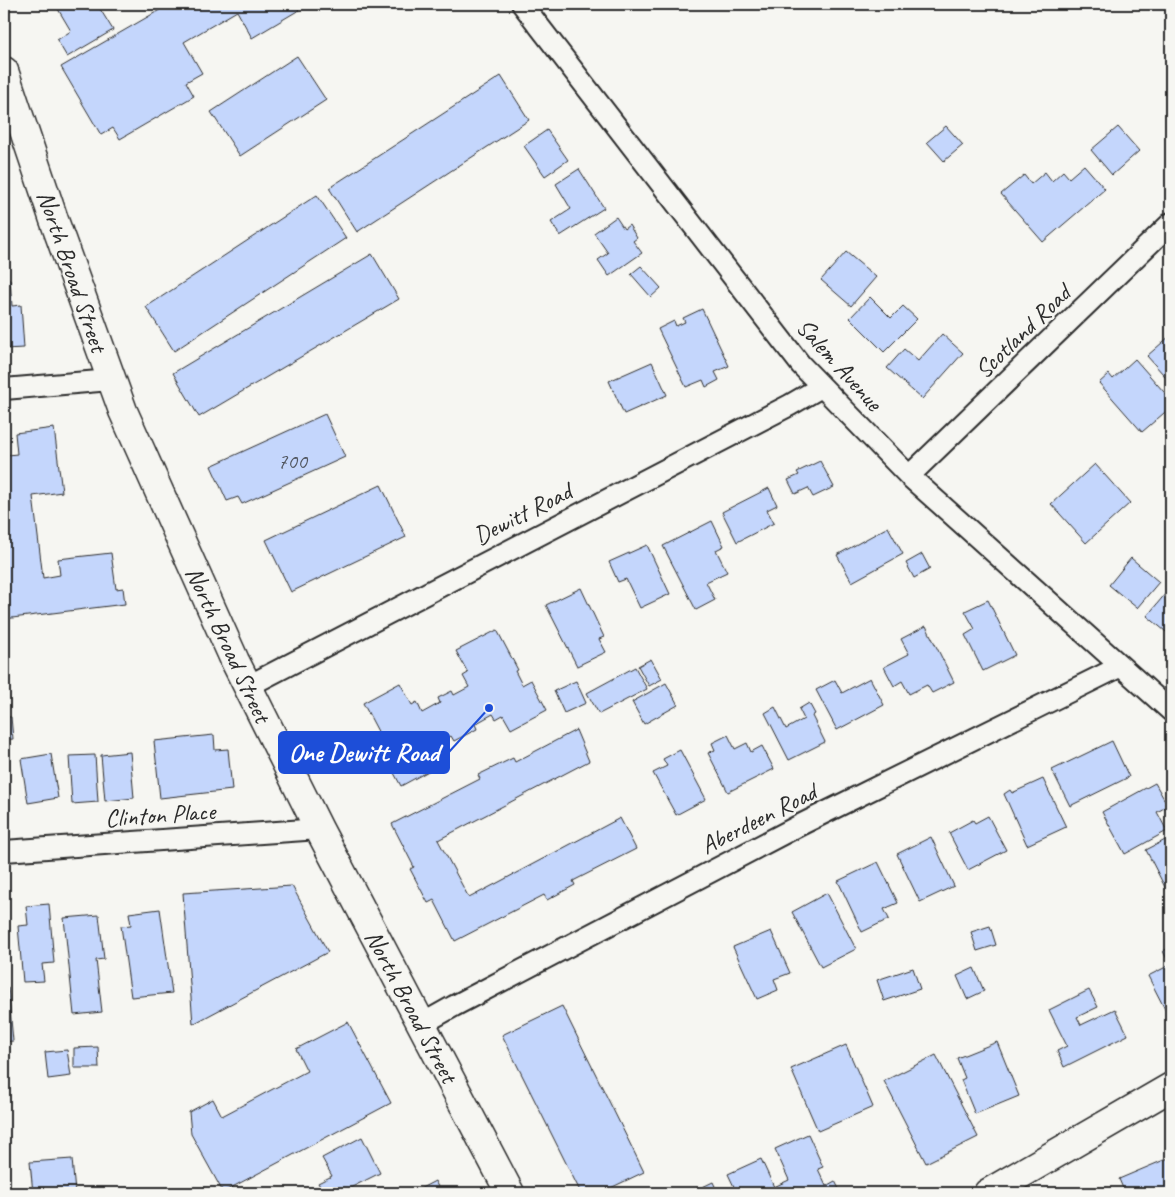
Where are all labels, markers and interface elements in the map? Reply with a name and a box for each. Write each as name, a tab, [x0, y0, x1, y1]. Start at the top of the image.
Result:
street label: North Broad Street	[30, 186, 115, 359]
street label: Scotland Road	[968, 276, 1080, 386]
street label: Salem Avenue	[789, 312, 890, 419]
house number: 700	[277, 447, 309, 475]
street label: Dewitt Road	[468, 474, 581, 552]
street label: North Broad Street	[178, 561, 279, 730]
callout: One Dewitt Road	[279, 732, 449, 773]
text: One Dewitt Road	[289, 736, 444, 769]
street label: Aberdeen Road	[695, 774, 825, 862]
street label: Clinton Place	[104, 795, 218, 835]
street label: North Broad Street	[357, 925, 466, 1091]

